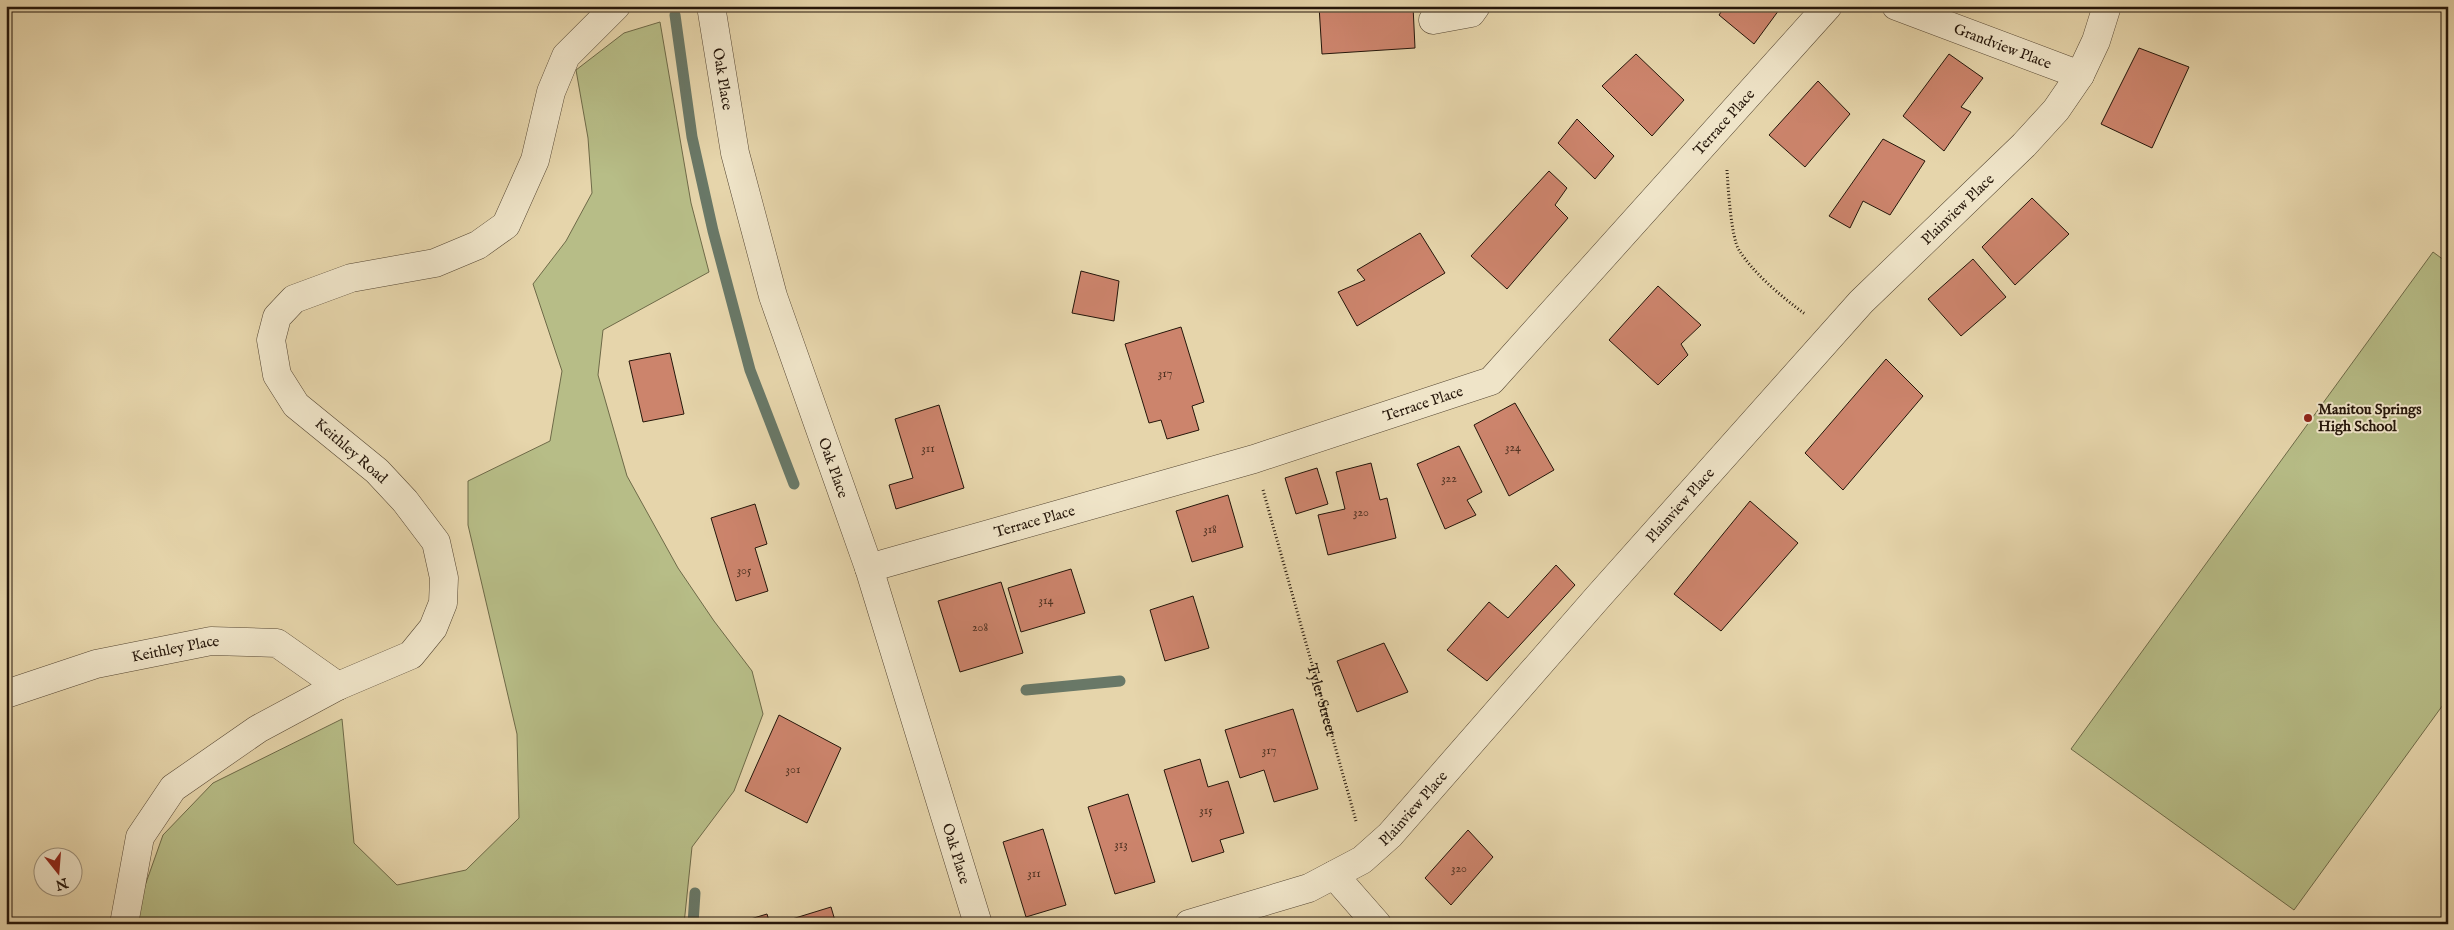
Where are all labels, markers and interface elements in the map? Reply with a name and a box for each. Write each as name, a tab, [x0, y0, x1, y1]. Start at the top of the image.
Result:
street label: Grandview Place	[1951, 19, 2054, 73]
street label: Oak Place	[708, 46, 737, 112]
street label: Terrace Place	[1689, 84, 1759, 159]
street label: Plainview Place	[1917, 169, 1998, 249]
house number: 317	[1158, 366, 1172, 381]
street label: Terrace Place	[1380, 381, 1466, 425]
place label: Manitou Springs High School	[2318, 400, 2422, 436]
marker: Manitou Springs High School	[2302, 412, 2314, 424]
street label: Keithley Road	[311, 414, 392, 488]
street label: Oak Place	[814, 435, 853, 501]
house number: 324	[1505, 440, 1521, 455]
house number: 311	[921, 441, 935, 456]
street label: Plainview Place	[1641, 463, 1719, 547]
house number: 322	[1441, 471, 1457, 486]
street label: Terrace Place	[992, 501, 1077, 542]
house number: 320	[1353, 505, 1369, 520]
house number: 318	[1203, 522, 1217, 537]
house number: 305	[737, 563, 752, 578]
house number: 314	[1039, 593, 1054, 608]
house number: 208	[972, 620, 988, 635]
street label: Keithley Place	[130, 631, 220, 666]
street label: Tyler Street	[1303, 661, 1341, 738]
house number: 317	[1262, 743, 1276, 758]
house number: 301	[786, 762, 800, 777]
street label: Plainview Place	[1375, 767, 1451, 850]
house number: 315	[1199, 803, 1213, 818]
street label: Oak Place	[938, 821, 975, 886]
house number: 313	[1114, 837, 1128, 852]
north arrow	[32, 848, 82, 898]
house number: 320	[1451, 861, 1467, 876]
house number: 311	[1027, 866, 1041, 881]
text: N	[53, 873, 71, 894]

